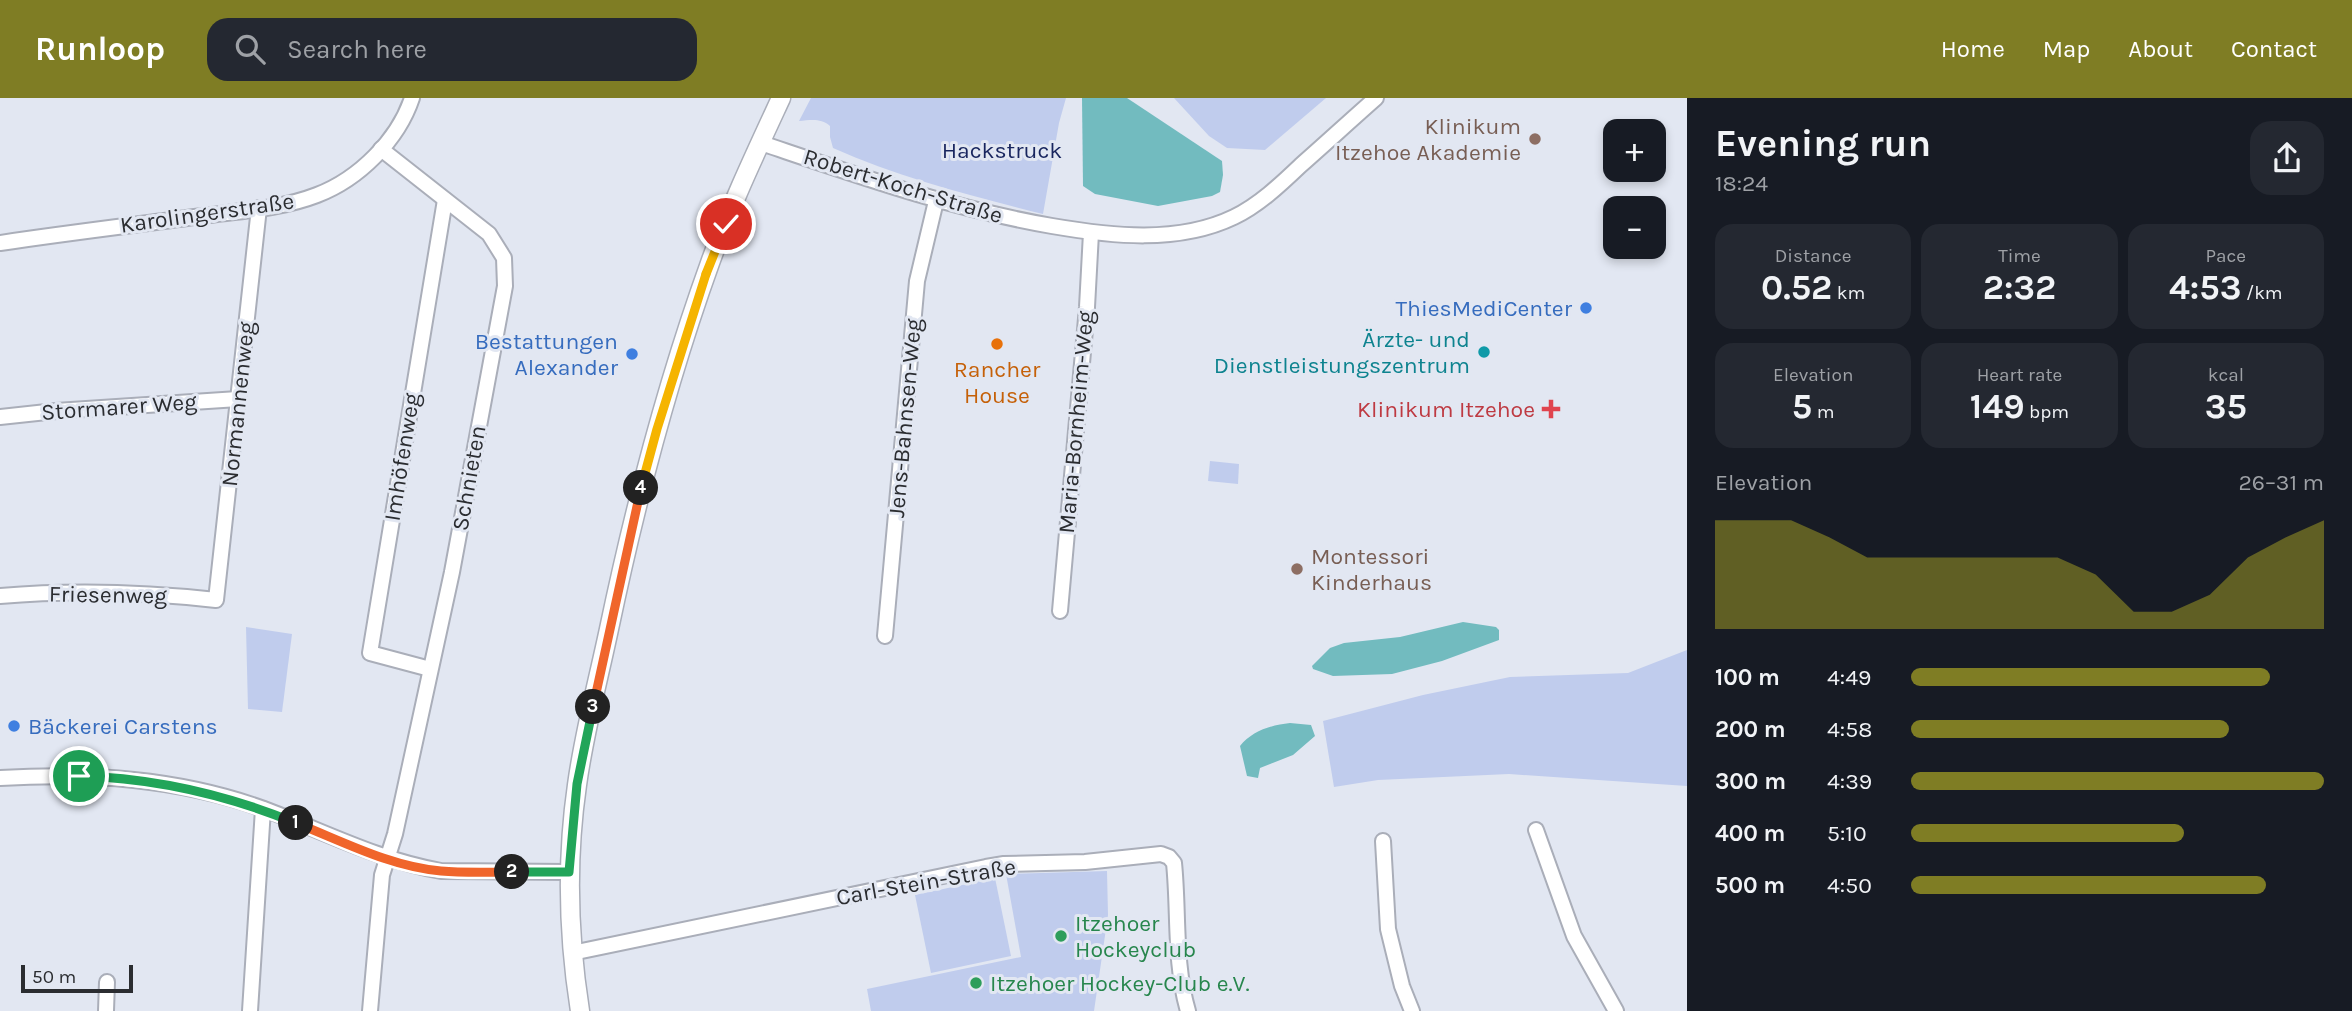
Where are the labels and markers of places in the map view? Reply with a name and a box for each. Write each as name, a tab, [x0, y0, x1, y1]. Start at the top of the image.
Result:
place label: Klinikum Itzehoe Akademie	[1335, 113, 1521, 166]
marker: Klinikum Itzehoe Akademie	[1527, 131, 1543, 147]
pin	[696, 194, 756, 254]
place label: ThiesMediCenter	[1396, 295, 1573, 322]
marker: ThiesMediCenter	[1578, 300, 1594, 316]
place label: Ärzte- und Dienstleistungszentrum	[1214, 326, 1470, 379]
place label: Bestattungen Alexander	[475, 328, 619, 381]
marker: Rancher House	[989, 336, 1005, 352]
marker: Ärzte- und Dienstleistungszentrum	[1476, 344, 1492, 360]
marker: Bestattungen Alexander	[624, 346, 640, 362]
place label: Rancher House	[954, 356, 1041, 409]
place label: Klinikum Itzehoe	[1357, 396, 1535, 423]
marker: Klinikum Itzehoe	[1541, 399, 1561, 419]
pin: 4	[624, 470, 658, 506]
place label: Montessori Kinderhaus	[1311, 543, 1432, 596]
marker: Montessori Kinderhaus	[1289, 561, 1305, 577]
pin: 3	[576, 690, 610, 724]
place label: Bäckerei Carstens	[28, 713, 218, 740]
marker: Bäckerei Carstens	[6, 718, 22, 734]
pin	[49, 746, 109, 806]
pin: 1	[278, 806, 314, 840]
pin: 2	[494, 854, 530, 890]
place label: Itzehoer Hockeyclub	[1075, 910, 1196, 963]
marker: Itzehoer Hockeyclub	[1053, 928, 1069, 944]
place label: Itzehoer Hockey-Club e.V.	[990, 970, 1250, 997]
marker: Itzehoer Hockey-Club e.V.	[968, 975, 984, 991]

